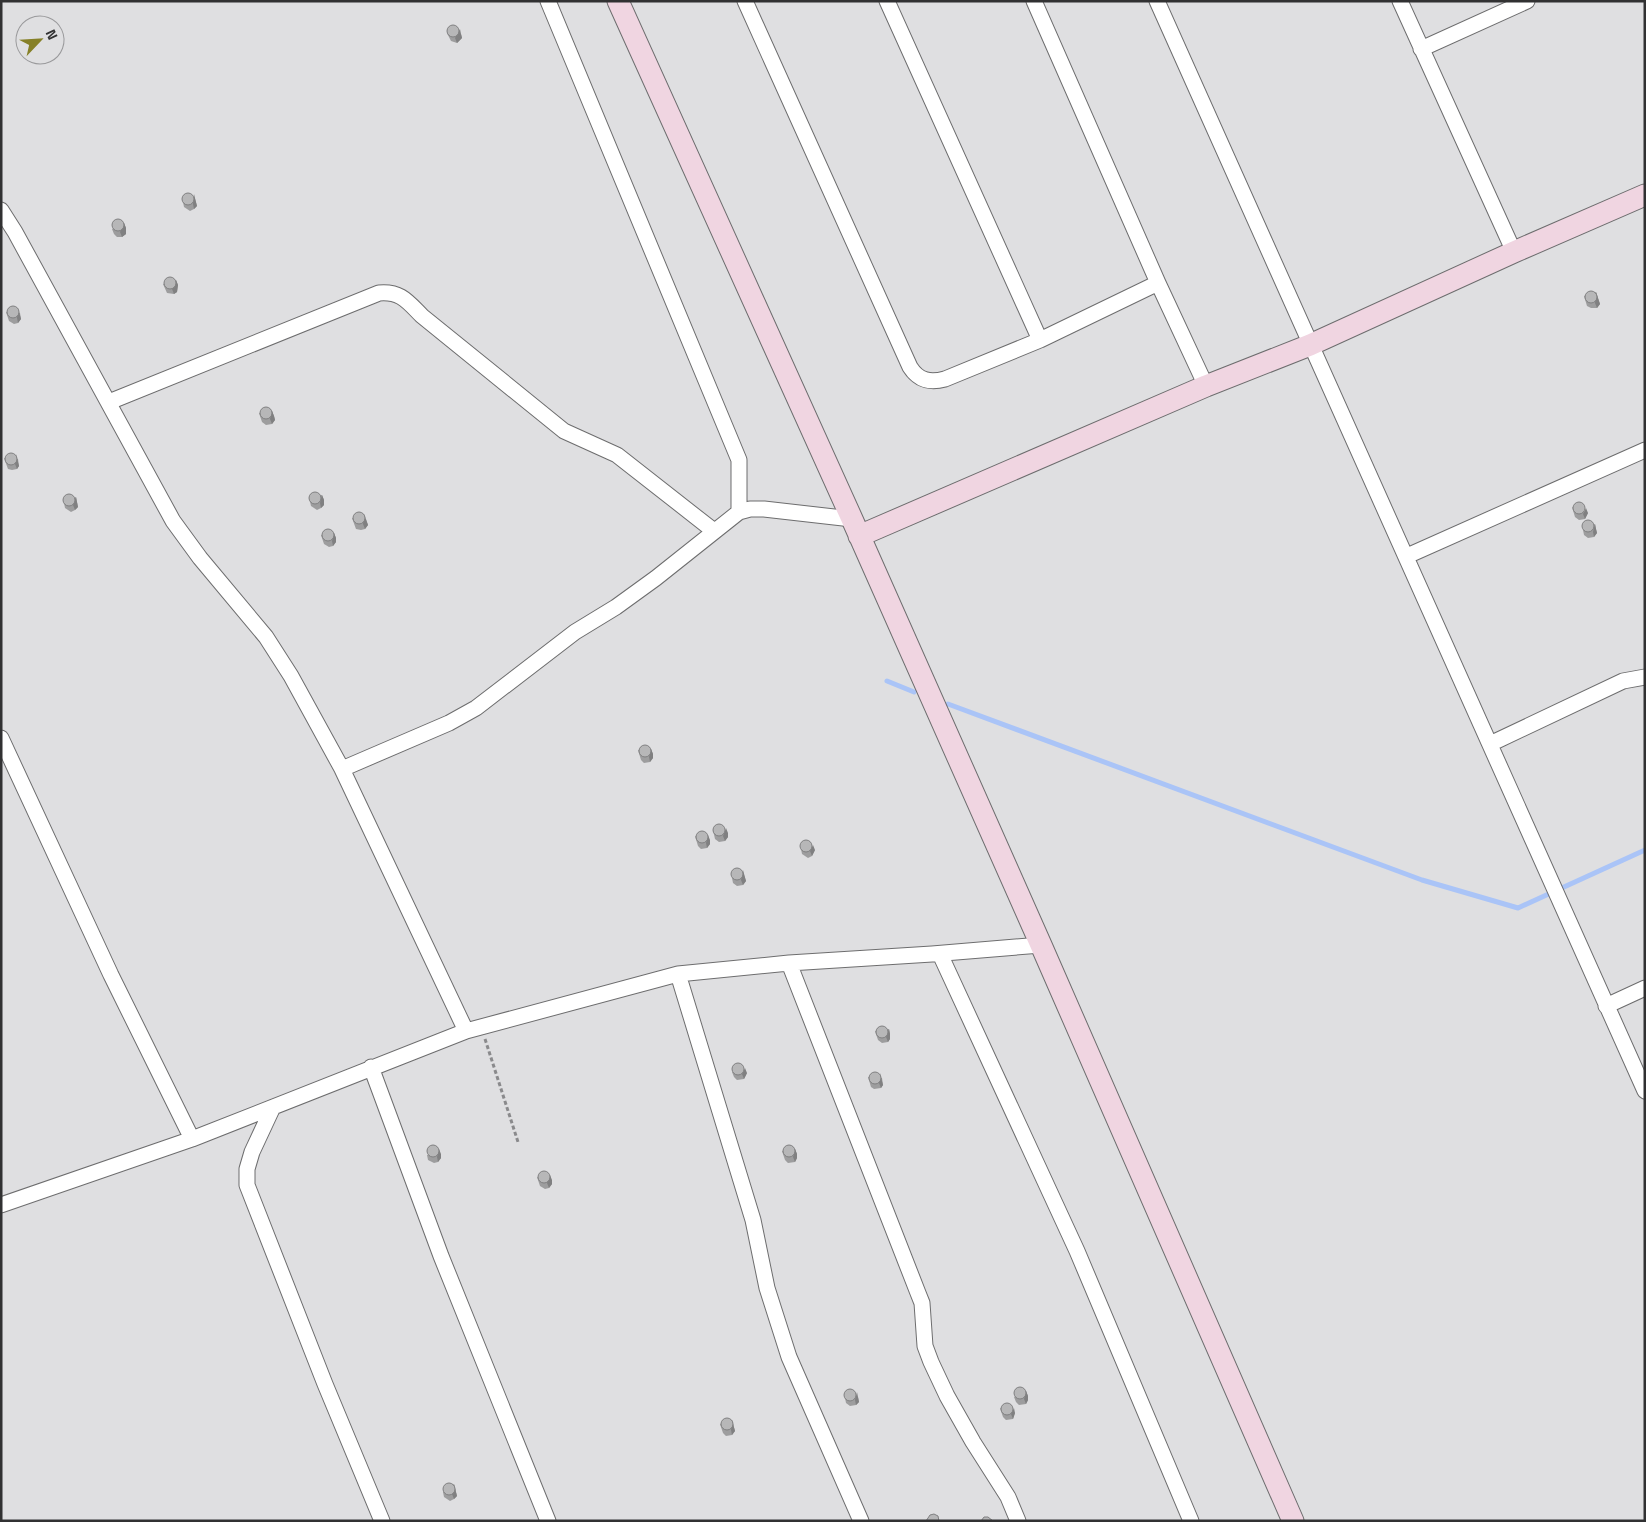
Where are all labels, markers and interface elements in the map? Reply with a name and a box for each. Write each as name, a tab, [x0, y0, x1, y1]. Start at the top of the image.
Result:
north arrow	[15, 15, 65, 65]
text: N	[41, 25, 64, 43]

